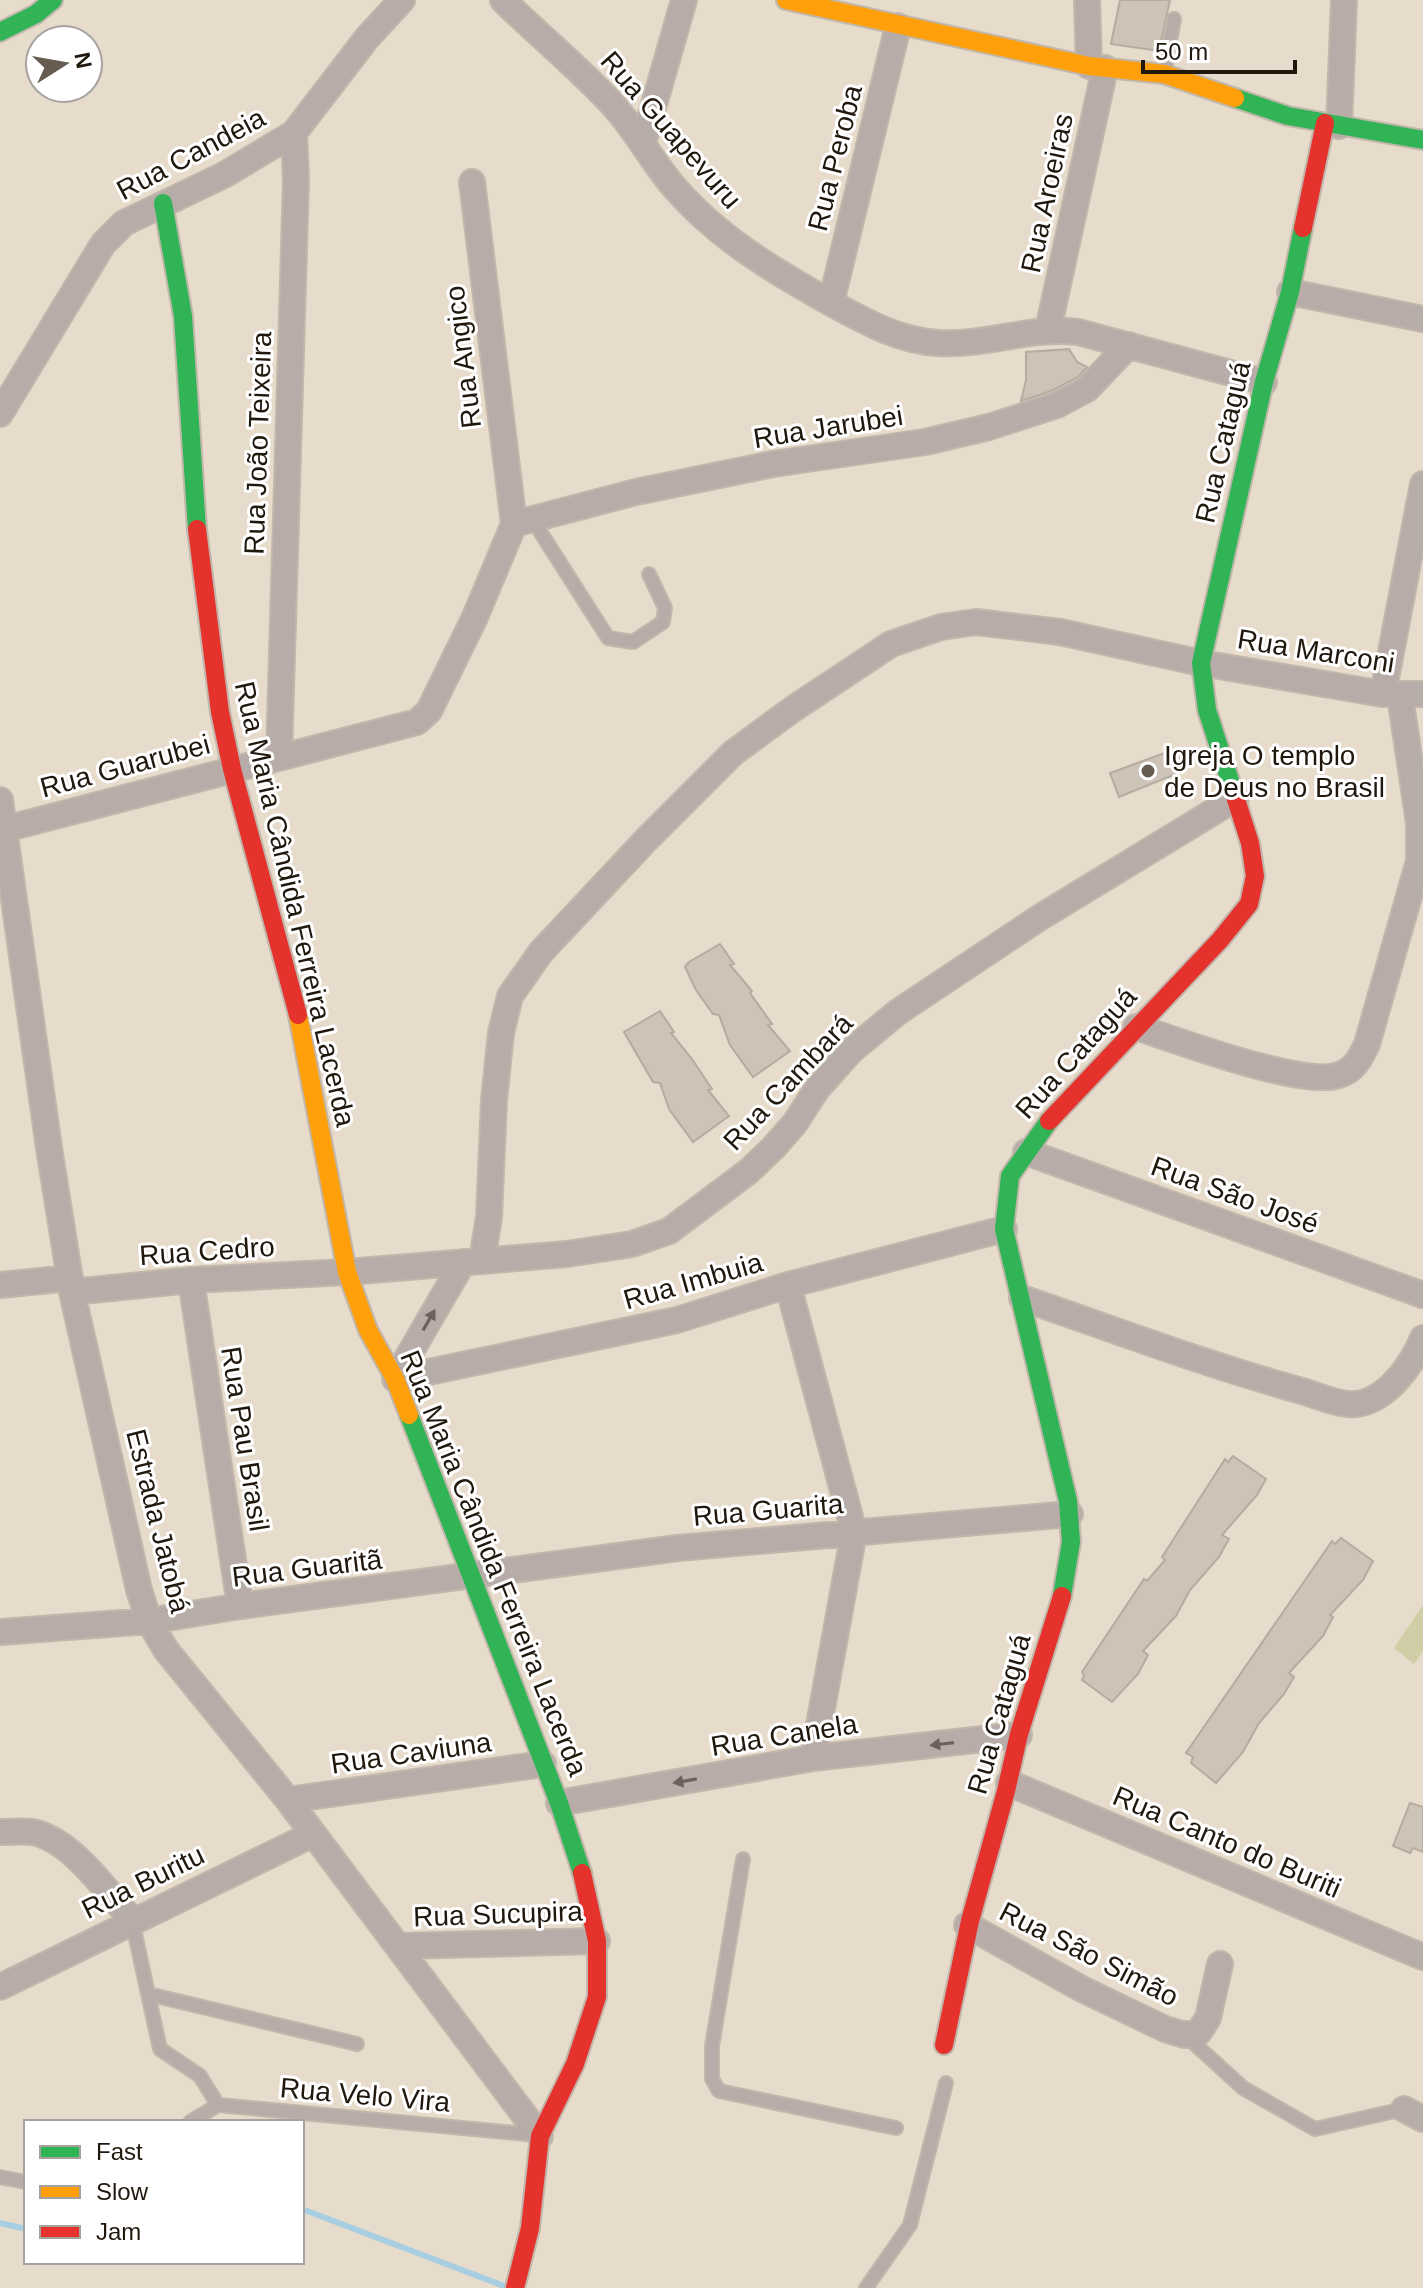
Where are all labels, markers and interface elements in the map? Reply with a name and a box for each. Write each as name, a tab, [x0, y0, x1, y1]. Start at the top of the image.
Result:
north arrow	[24, 24, 104, 104]
scale bar	[1143, 24, 1295, 74]
text: 50 m	[1155, 38, 1208, 65]
street label: Rua Guapevuru	[594, 45, 748, 215]
text: N	[69, 50, 97, 70]
street label: Rua Peroba	[802, 81, 868, 234]
street label: Rua Candeia	[112, 102, 271, 206]
street label: Rua Aroeiras	[1015, 111, 1079, 275]
street label: Rua Angico	[439, 284, 487, 430]
street label: Rua João Teixeira	[239, 330, 277, 555]
street label: Rua Cataguá	[1189, 358, 1257, 526]
street label: Rua Jarubei	[751, 400, 905, 454]
street label: Rua Marconi	[1235, 623, 1397, 679]
street label: Rua Maria Cândida Ferreira Lacerda	[229, 678, 361, 1130]
street label: Rua Guarubei	[37, 728, 213, 804]
place label: Igreja O templo de Deus no Brasil	[1164, 740, 1385, 803]
marker: Igreja O templo de Deus no Brasil	[1139, 762, 1157, 780]
street label: Rua Cataguá	[1009, 981, 1143, 1125]
street label: Rua Cambará	[717, 1007, 859, 1156]
street label: Rua São José	[1147, 1150, 1323, 1240]
street label: Rua Cedro	[138, 1231, 276, 1271]
street label: Rua Imbuia	[620, 1246, 767, 1316]
one-way arrow	[422, 1309, 436, 1331]
street label: Rua Pau Brasil	[215, 1344, 275, 1534]
street label: Rua Maria Cândida Ferreira Lacerda	[394, 1346, 594, 1781]
street label: Estrada Jatobá	[120, 1426, 196, 1617]
street label: Rua Guarita	[691, 1488, 845, 1532]
street label: Rua Guaritã	[230, 1543, 384, 1593]
street label: Rua Cataguá	[961, 1630, 1037, 1798]
street label: Rua Canela	[709, 1708, 860, 1762]
street label: Rua Caviuna	[329, 1726, 494, 1780]
one-way arrow	[929, 1737, 954, 1750]
one-way arrow	[672, 1776, 697, 1788]
street label: Rua Canto do Buriti	[1108, 1780, 1346, 1904]
street label: Rua Buritu	[77, 1839, 209, 1925]
street label: Rua Sucupira	[413, 1896, 584, 1932]
street label: Rua São Simão	[995, 1896, 1183, 2012]
street label: Rua Velo Vira	[279, 2072, 452, 2118]
legend	[24, 2120, 304, 2264]
text: Fast	[96, 2138, 143, 2165]
text: Slow	[96, 2178, 149, 2205]
text: Jam	[96, 2218, 141, 2245]

